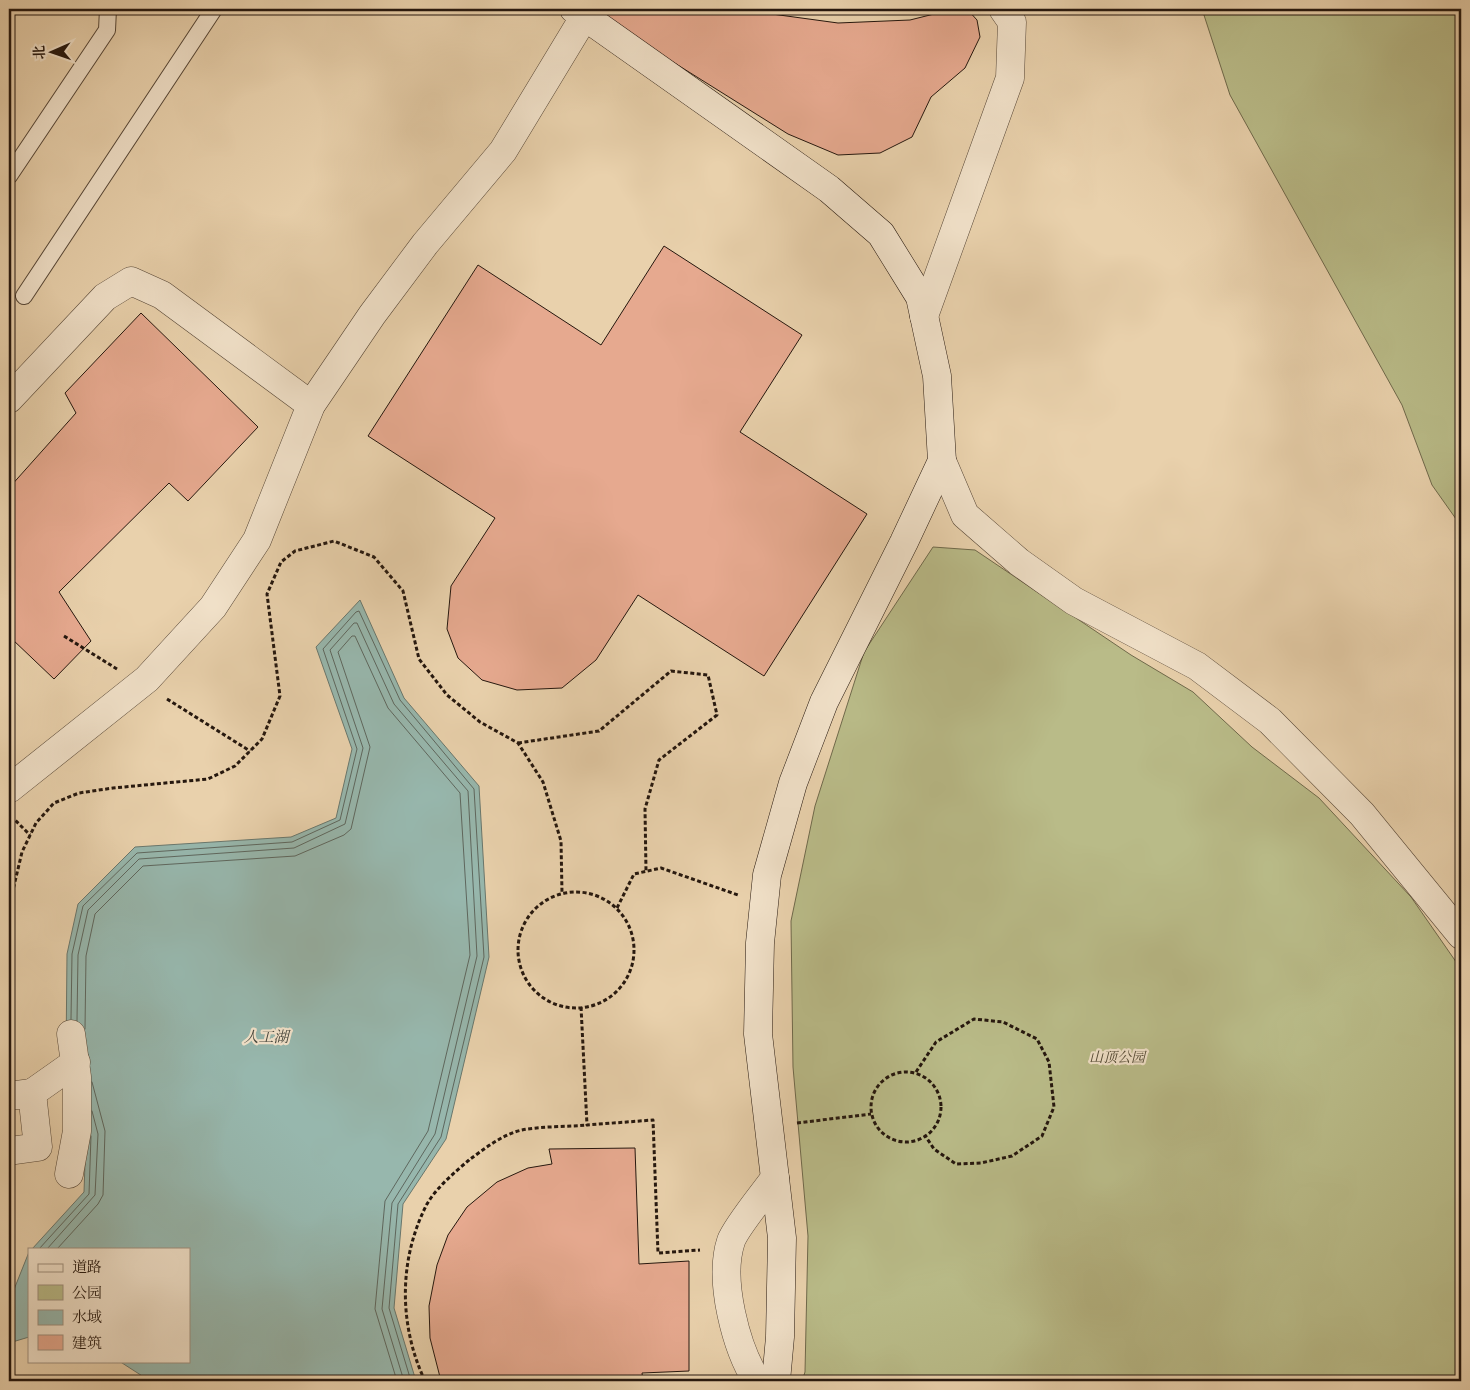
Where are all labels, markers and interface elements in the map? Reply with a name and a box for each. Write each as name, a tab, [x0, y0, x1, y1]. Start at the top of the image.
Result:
north arrow	[28, 28, 78, 78]
text: 北	[31, 45, 49, 60]
water label: 人工湖	[243, 1028, 291, 1047]
park label: 山顶公园	[1089, 1049, 1147, 1067]
legend	[28, 1248, 190, 1362]
text: 道路	[72, 1258, 102, 1277]
text: 公园	[72, 1284, 102, 1303]
text: 水域	[72, 1308, 102, 1327]
text: 建筑	[72, 1334, 102, 1353]

